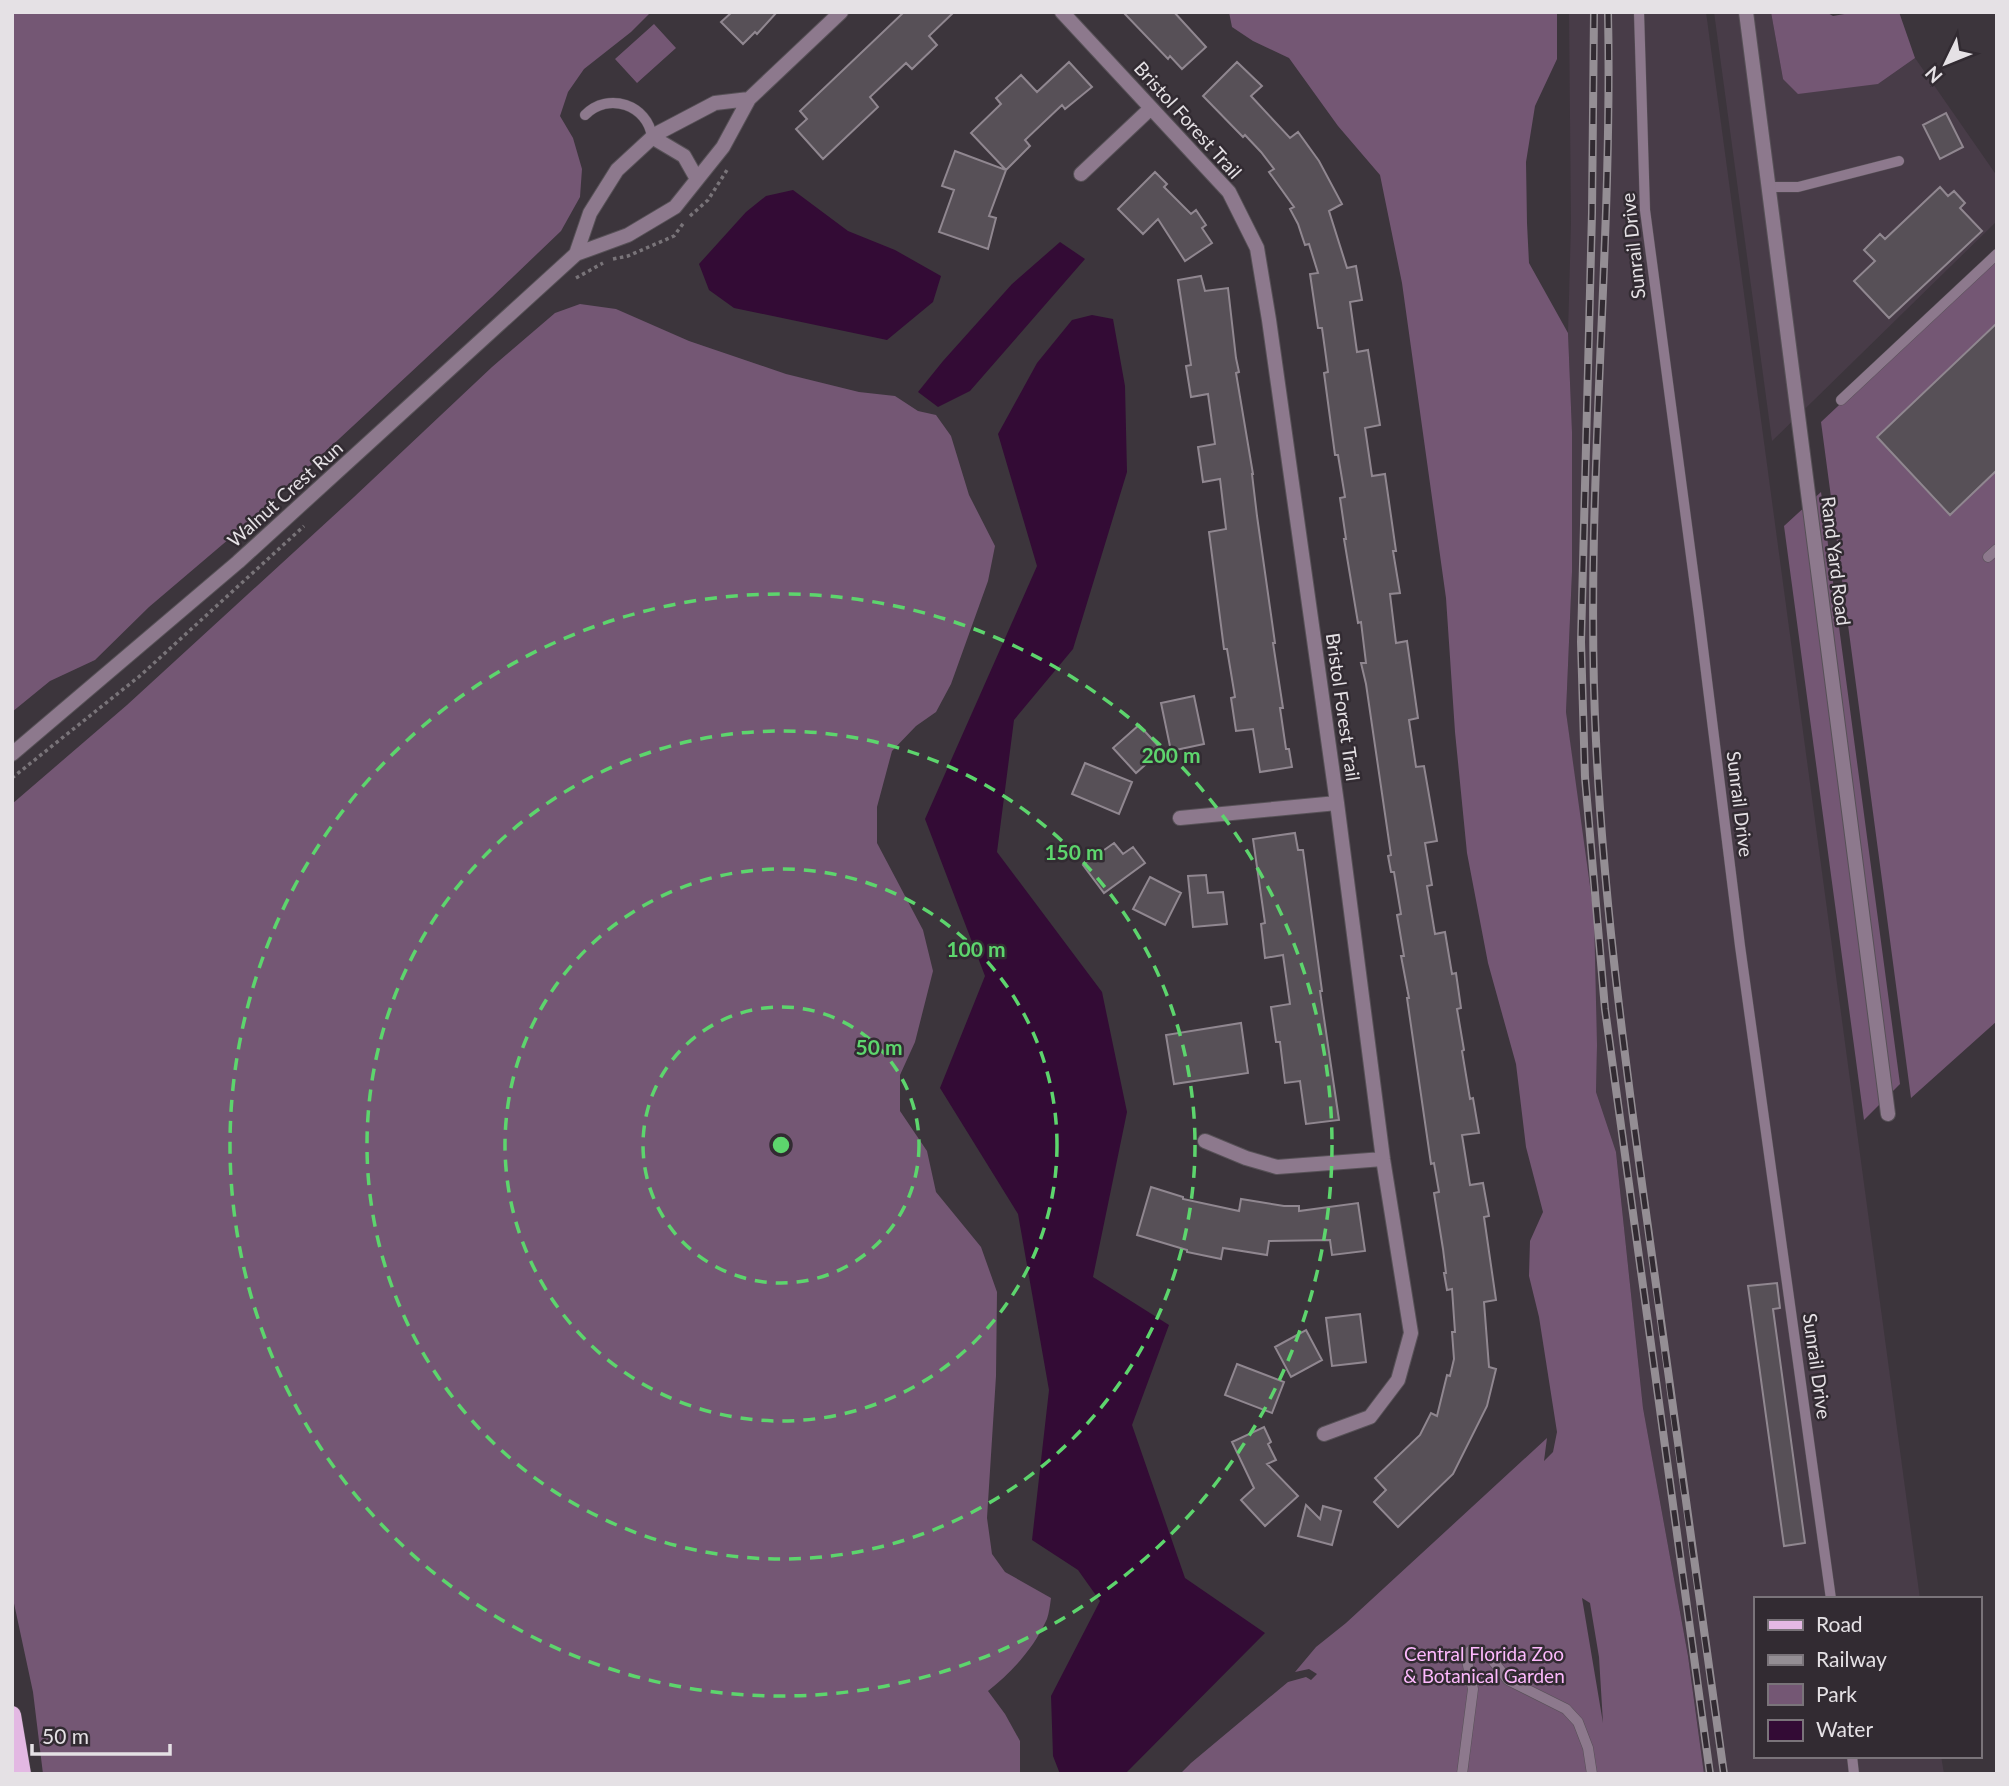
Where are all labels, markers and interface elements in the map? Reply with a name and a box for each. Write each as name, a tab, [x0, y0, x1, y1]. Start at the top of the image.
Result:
north arrow	[1911, 28, 1981, 98]
street label: Bristol Forest Trail	[1130, 56, 1247, 183]
text: N	[1920, 62, 1947, 88]
street label: Sunrail Drive	[1615, 192, 1650, 300]
street label: Walnut Crest Run	[222, 436, 347, 551]
street label: Rand Yard Road	[1817, 495, 1856, 627]
street label: Bristol Forest Trail	[1322, 631, 1365, 783]
text: 200 m	[1141, 742, 1201, 767]
street label: Sunrail Drive	[1723, 750, 1758, 858]
text: 150 m	[1044, 839, 1104, 864]
text: 100 m	[946, 936, 1006, 961]
text: 50 m	[855, 1034, 903, 1059]
centre of rings	[769, 1133, 793, 1157]
street label: Sunrail Drive	[1799, 1311, 1836, 1420]
legend	[1754, 1597, 1981, 1758]
text: Road	[1816, 1611, 1863, 1636]
park label: Central Florida Zoo & Botanical Garden	[1403, 1642, 1565, 1687]
text: Railway	[1816, 1646, 1887, 1671]
text: Park	[1816, 1681, 1857, 1706]
scale bar	[32, 1712, 170, 1756]
text: Water	[1816, 1716, 1873, 1741]
text: 50 m	[42, 1723, 89, 1748]

